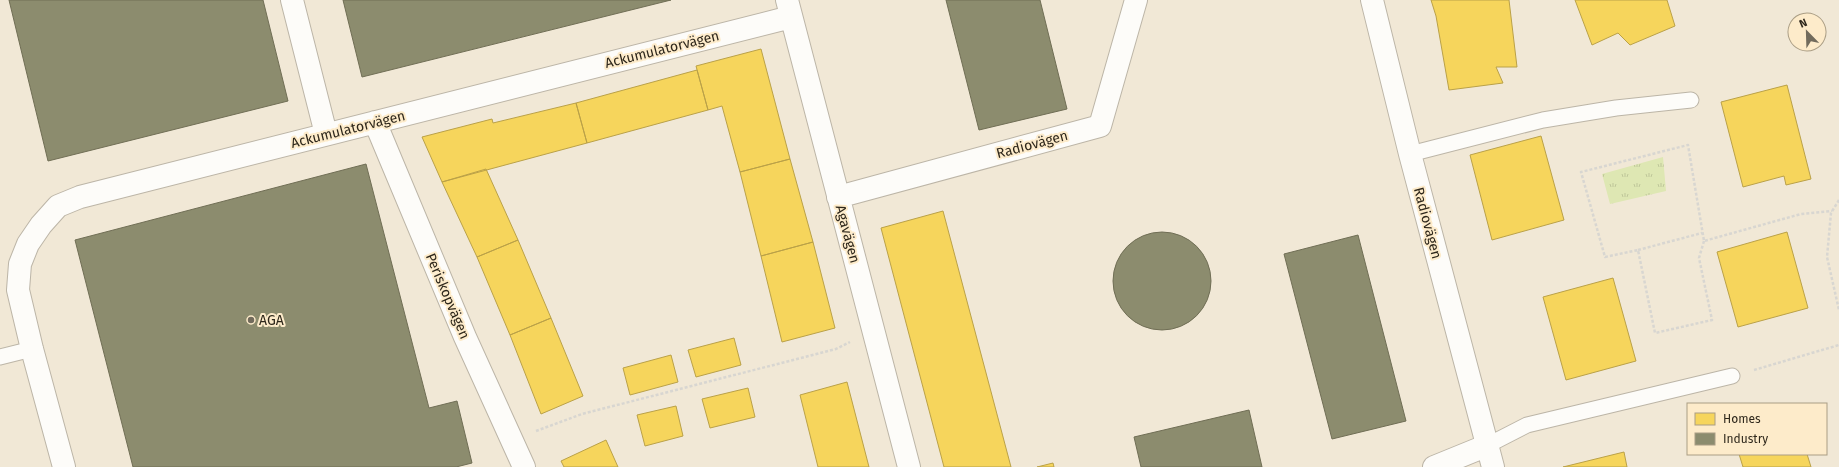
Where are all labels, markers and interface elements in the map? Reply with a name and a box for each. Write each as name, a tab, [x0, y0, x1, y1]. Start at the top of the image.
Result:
north arrow	[1787, 12, 1827, 52]
text: N	[1797, 16, 1809, 31]
street label: Ackumulatorvägen	[603, 27, 721, 72]
street label: Ackumulatorvägen	[289, 107, 407, 152]
street label: Radiovägen	[994, 127, 1070, 162]
street label: Radiovägen	[1410, 185, 1445, 261]
street label: Agavägen	[832, 203, 863, 265]
street label: Periskopvägen	[422, 251, 473, 342]
place label: AGA	[259, 312, 284, 329]
marker: AGA	[246, 315, 256, 325]
legend	[1687, 403, 1827, 455]
text: Homes	[1723, 412, 1761, 426]
text: Industry	[1723, 432, 1768, 446]

